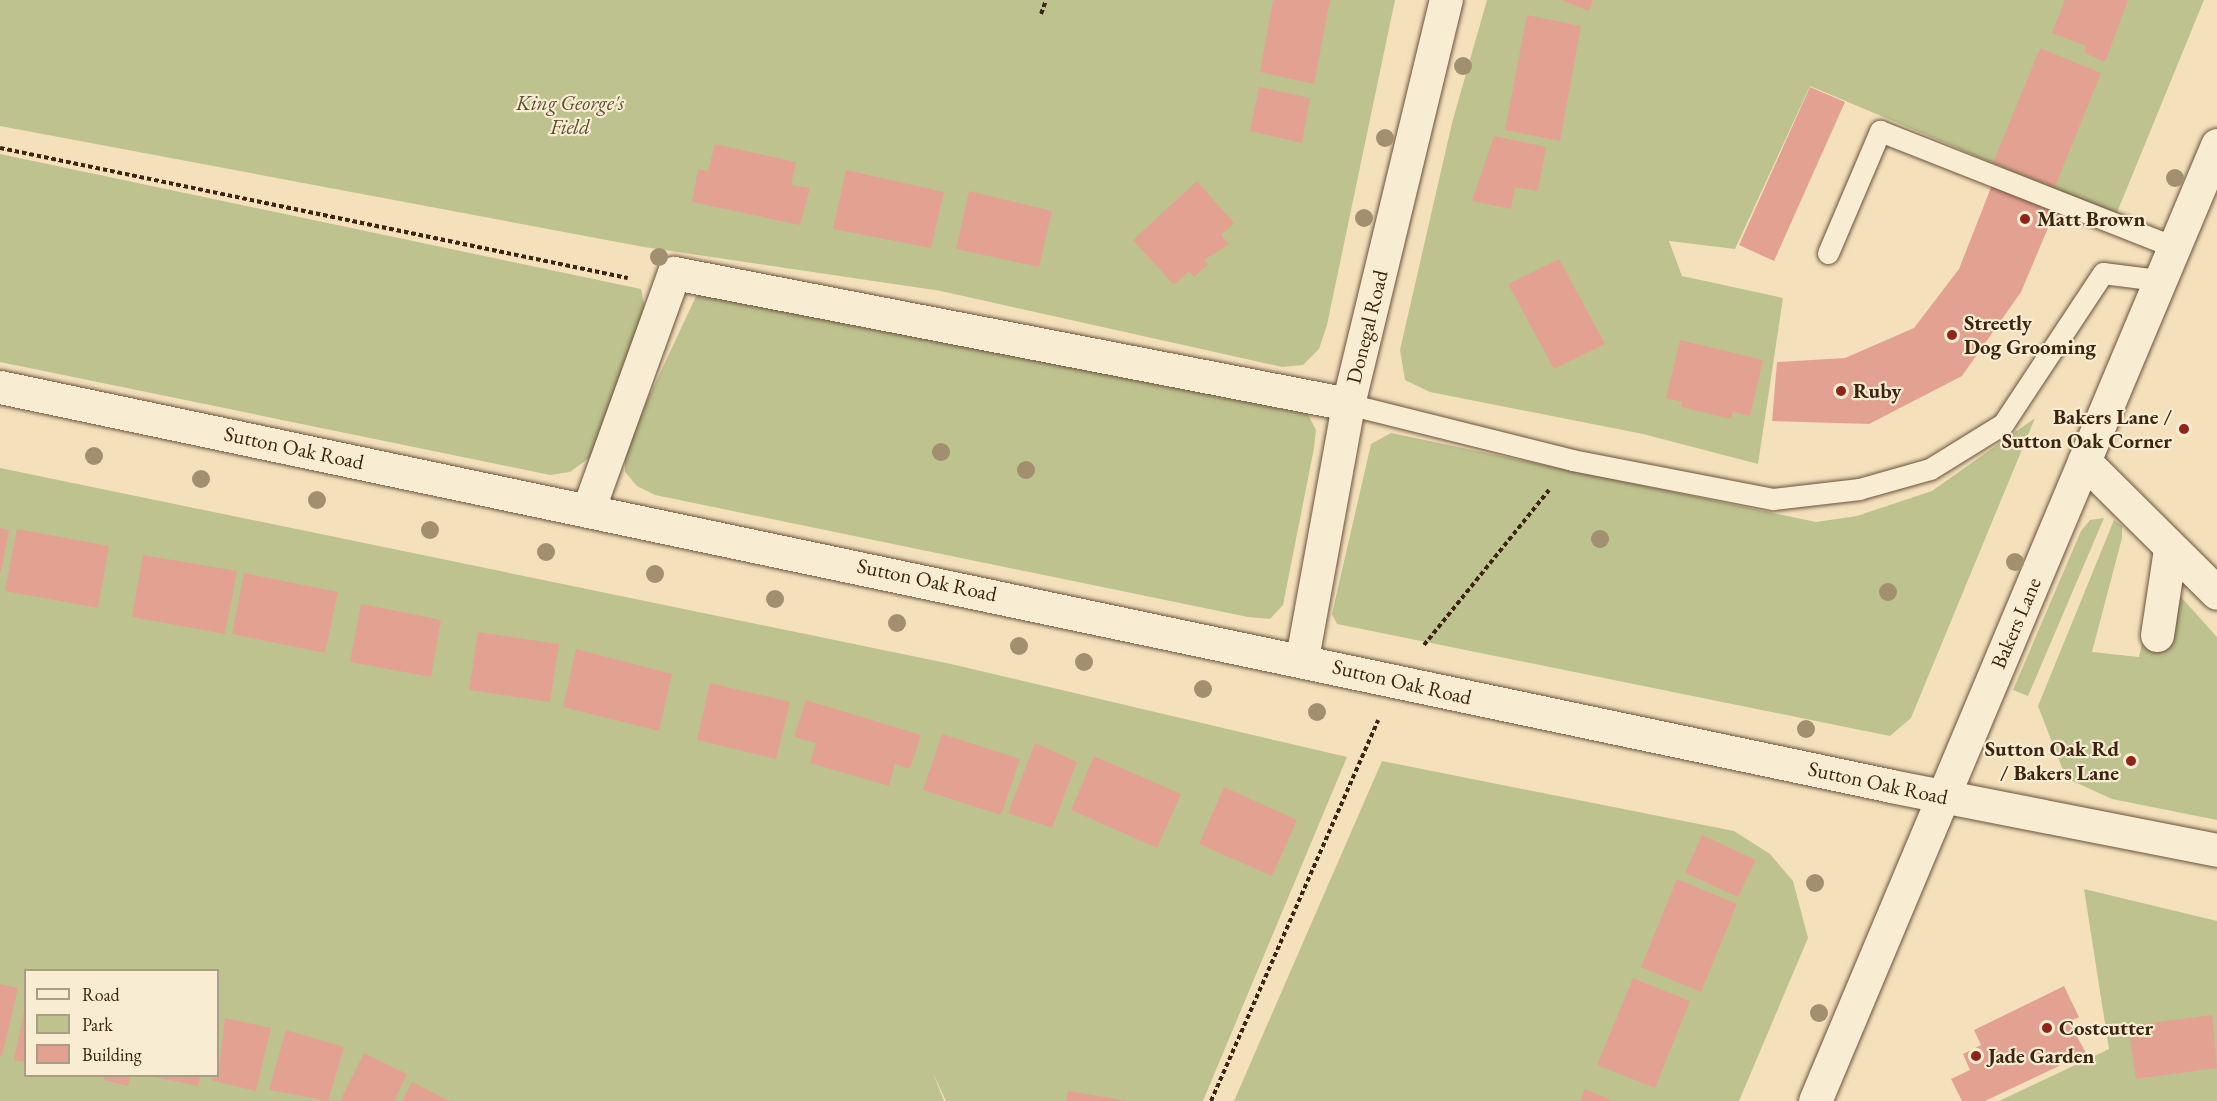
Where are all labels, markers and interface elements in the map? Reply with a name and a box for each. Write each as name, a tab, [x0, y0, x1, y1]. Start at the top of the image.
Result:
park label: King George's Field	[516, 90, 624, 140]
place label: Matt Brown	[2037, 206, 2145, 232]
marker: Matt Brown	[2018, 212, 2032, 226]
street label: Donegal Road	[1341, 268, 1393, 386]
place label: Streetly Dog Grooming	[1964, 310, 2096, 360]
marker: Streetly Dog Grooming	[1945, 328, 1959, 342]
place label: Ruby	[1853, 378, 1901, 404]
marker: Ruby	[1834, 384, 1848, 398]
place label: Bakers Lane / Sutton Oak Corner	[2002, 404, 2172, 454]
street label: Sutton Oak Road	[222, 421, 366, 475]
marker: Bakers Lane / Sutton Oak Corner	[2177, 422, 2191, 436]
street label: Sutton Oak Road	[855, 553, 999, 607]
street label: Bakers Lane	[1986, 574, 2046, 672]
street label: Sutton Oak Road	[1330, 654, 1474, 710]
place label: Sutton Oak Rd / Bakers Lane	[1985, 736, 2119, 786]
marker: Sutton Oak Rd / Bakers Lane	[2124, 754, 2138, 768]
street label: Sutton Oak Road	[1806, 756, 1950, 810]
legend	[24, 969, 219, 1077]
text: Road	[82, 983, 120, 1006]
text: Park	[82, 1013, 113, 1036]
place label: Costcutter	[2059, 1015, 2153, 1041]
marker: Costcutter	[2040, 1021, 2054, 1035]
text: Building	[82, 1043, 142, 1066]
place label: Jade Garden	[1988, 1043, 2094, 1069]
marker: Jade Garden	[1969, 1049, 1983, 1063]

